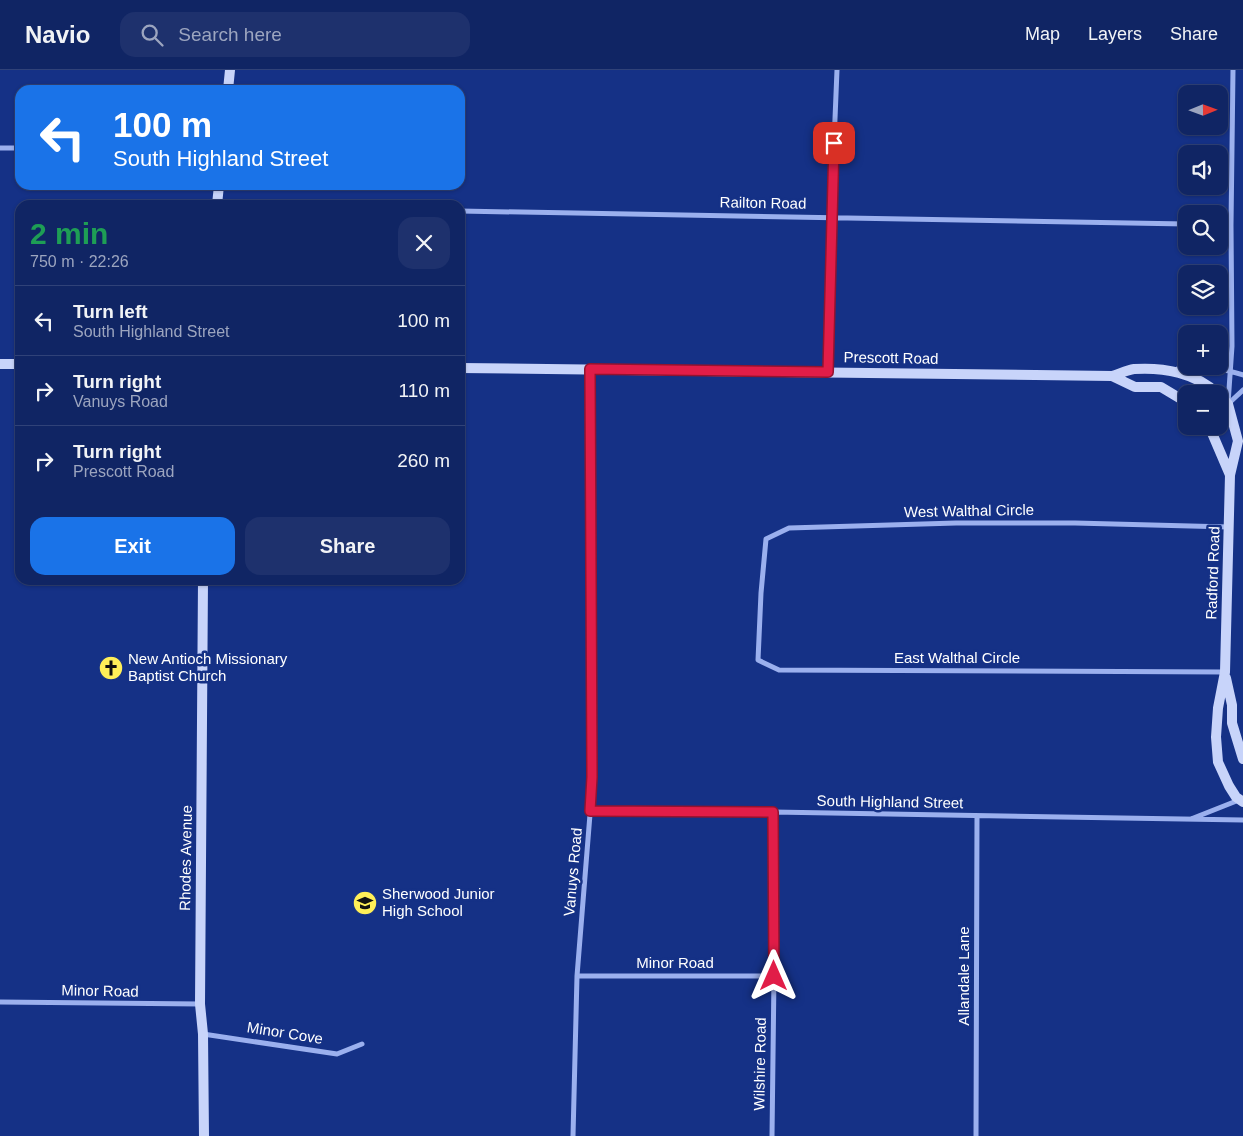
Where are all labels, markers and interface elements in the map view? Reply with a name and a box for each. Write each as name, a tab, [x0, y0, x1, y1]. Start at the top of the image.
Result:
search box	[120, 12, 470, 57]
text: Navio	[25, 21, 90, 48]
icon: search	[138, 21, 166, 49]
text: Search here	[178, 24, 282, 45]
text: Map	[1025, 24, 1060, 44]
text: Layers	[1088, 24, 1142, 44]
text: Share	[1170, 24, 1218, 44]
north arrow	[1178, 85, 1228, 135]
map controls	[1178, 85, 1228, 435]
icon: left	[30, 105, 95, 170]
text: 100 m	[113, 105, 212, 144]
pin	[813, 122, 855, 164]
icon: arrive	[820, 129, 848, 157]
button: sound	[1178, 145, 1228, 195]
text: South Highland Street	[113, 146, 328, 171]
street label: Railton Road	[720, 193, 807, 212]
button: search	[1178, 205, 1228, 255]
text: 2 min	[30, 217, 108, 250]
button: close	[398, 217, 450, 269]
text: 750 m · 22:26	[30, 253, 129, 270]
button: layers	[1178, 265, 1228, 315]
text: Turn left	[73, 301, 148, 322]
icon: left	[30, 307, 58, 335]
text: 100 m	[397, 310, 450, 331]
text: South Highland Street	[73, 323, 230, 340]
button: +	[1178, 325, 1228, 375]
street label: Prescott Road	[843, 348, 939, 367]
text: Turn right	[73, 371, 161, 392]
icon: right	[30, 377, 58, 405]
text: 110 m	[399, 380, 450, 401]
button: −	[1178, 385, 1228, 435]
text: Vanuys Road	[73, 393, 168, 410]
text: Turn right	[73, 441, 161, 462]
icon: right	[30, 447, 58, 475]
text: 260 m	[397, 450, 450, 471]
text: Prescott Road	[73, 463, 174, 480]
street label: West Walthal Circle	[904, 501, 1034, 520]
button: Exit	[30, 517, 235, 575]
button: Share	[245, 517, 450, 575]
street label: Radford Road	[1202, 526, 1223, 620]
street label: East Walthal Circle	[894, 649, 1020, 666]
place label: New Antioch Missionary Baptist Church	[128, 650, 288, 684]
church icon: New Antioch Missionary Baptist Church	[98, 655, 124, 681]
street label: South Highland Street	[816, 792, 964, 811]
street label: Rhodes Avenue	[176, 805, 195, 911]
street label: Vanuys Road	[560, 827, 585, 917]
place label: Sherwood Junior High School	[382, 885, 495, 919]
school or university icon: Sherwood Junior High School	[352, 890, 378, 916]
street label: Allandale Lane	[955, 926, 972, 1026]
position arrow	[747, 949, 799, 1001]
street label: Minor Road	[636, 954, 714, 971]
street label: Minor Road	[61, 981, 139, 1000]
street label: Wilshire Road	[750, 1017, 769, 1111]
street label: Minor Cove	[246, 1018, 324, 1047]

